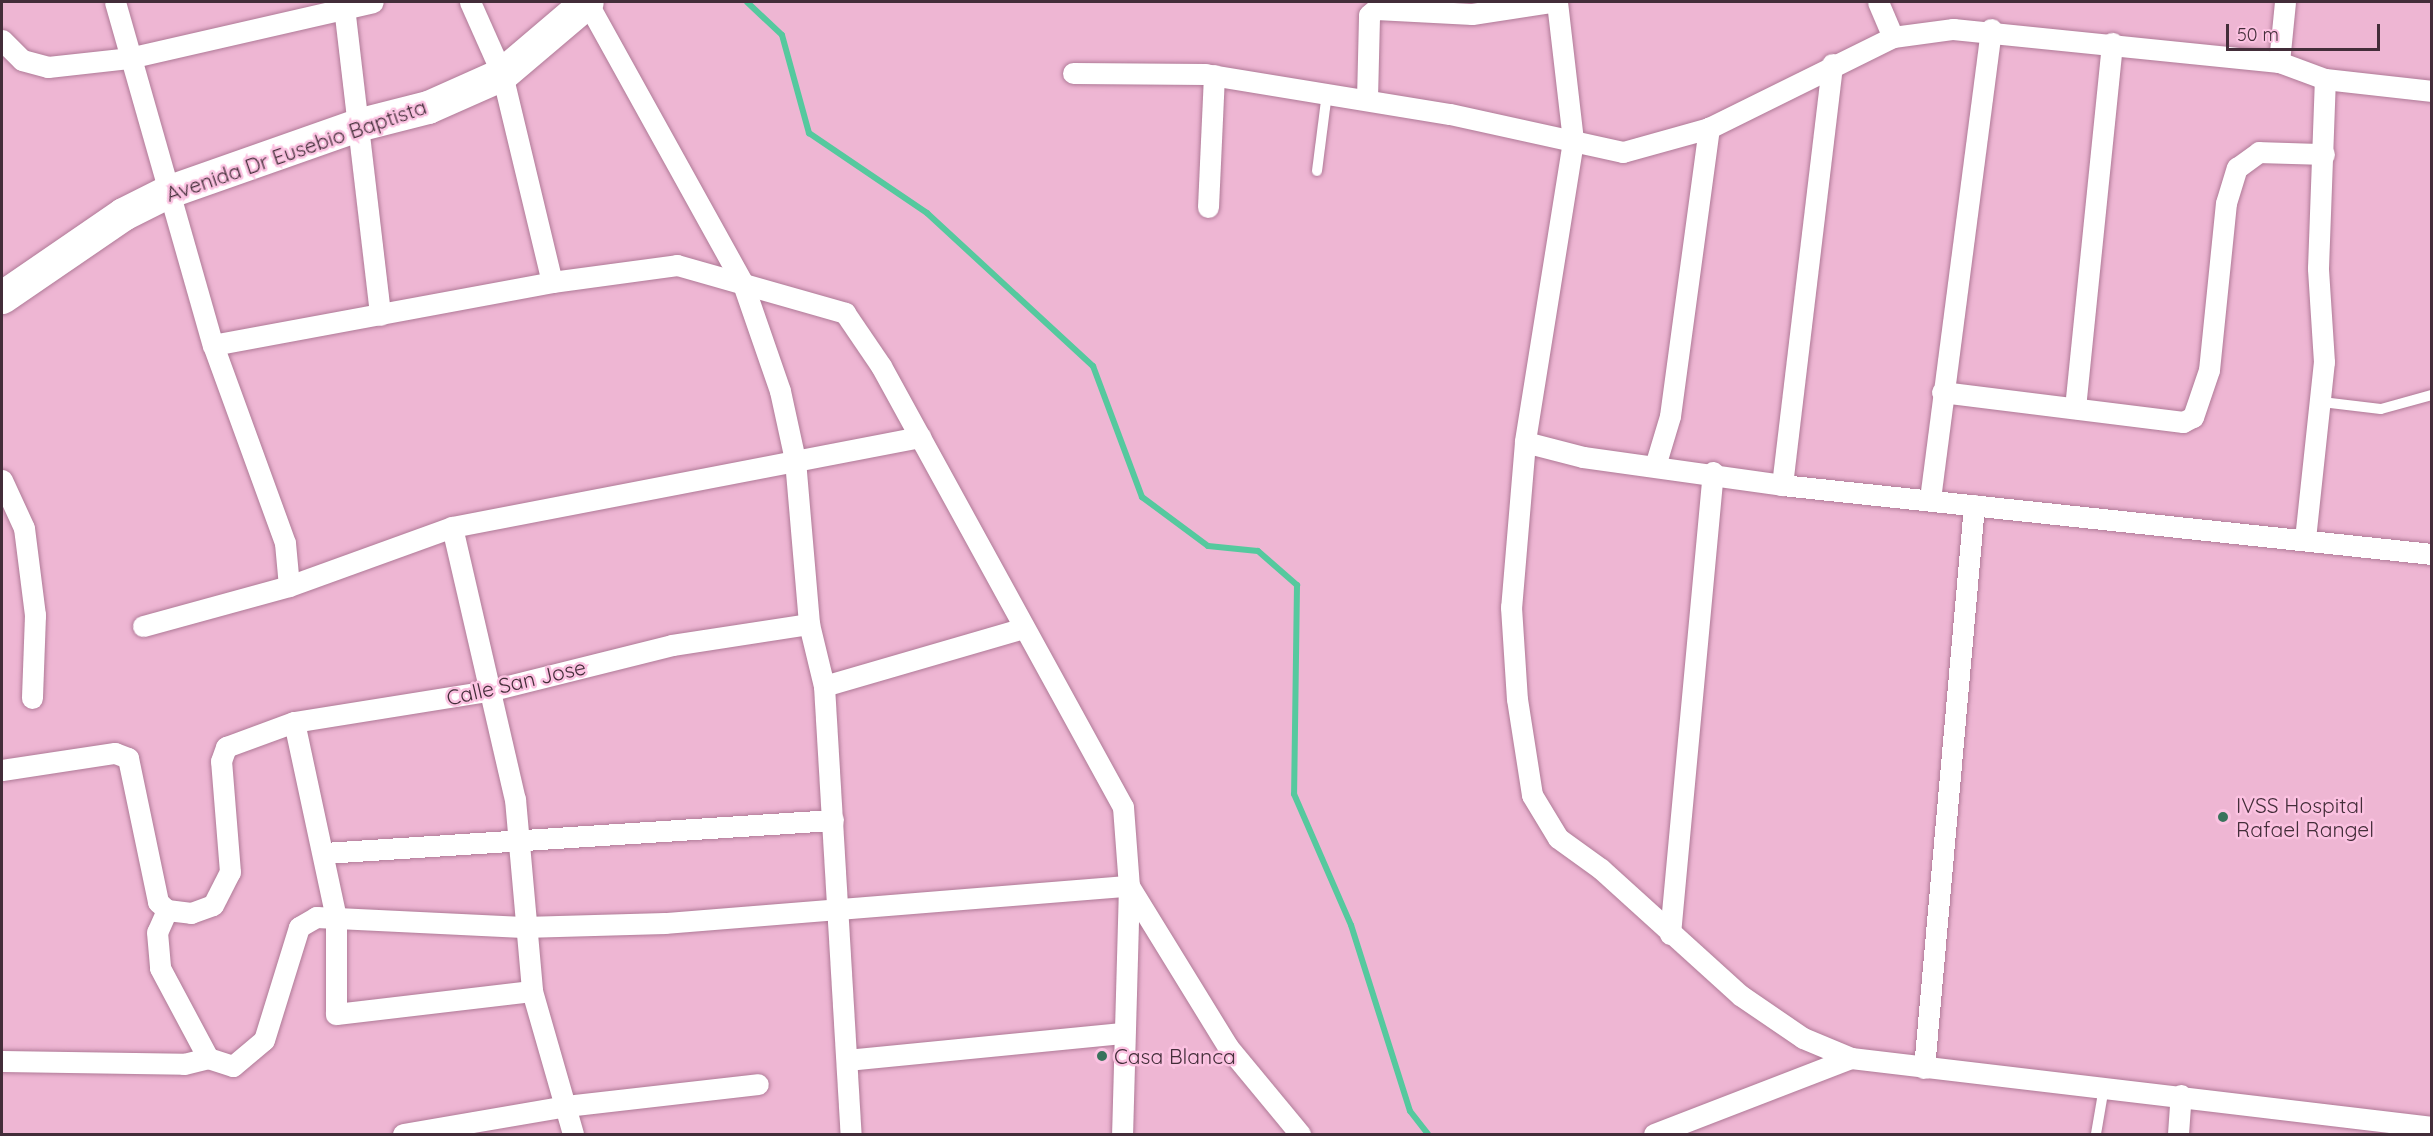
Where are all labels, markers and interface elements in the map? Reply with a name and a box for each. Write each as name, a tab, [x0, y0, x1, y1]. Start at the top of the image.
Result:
scale bar	[2229, 12, 2384, 50]
text: 50 m	[2237, 23, 2279, 46]
street label: Avenida Dr Eusebio Baptista	[162, 93, 430, 207]
street label: Calle San Jose	[444, 654, 588, 710]
place label: IVSS Hospital Rafael Rangel	[2236, 792, 2374, 842]
marker: IVSS Hospital Rafael Rangel	[2214, 808, 2232, 826]
place label: Casa Blanca	[1114, 1043, 1236, 1069]
marker: Casa Blanca	[1095, 1049, 1109, 1063]

